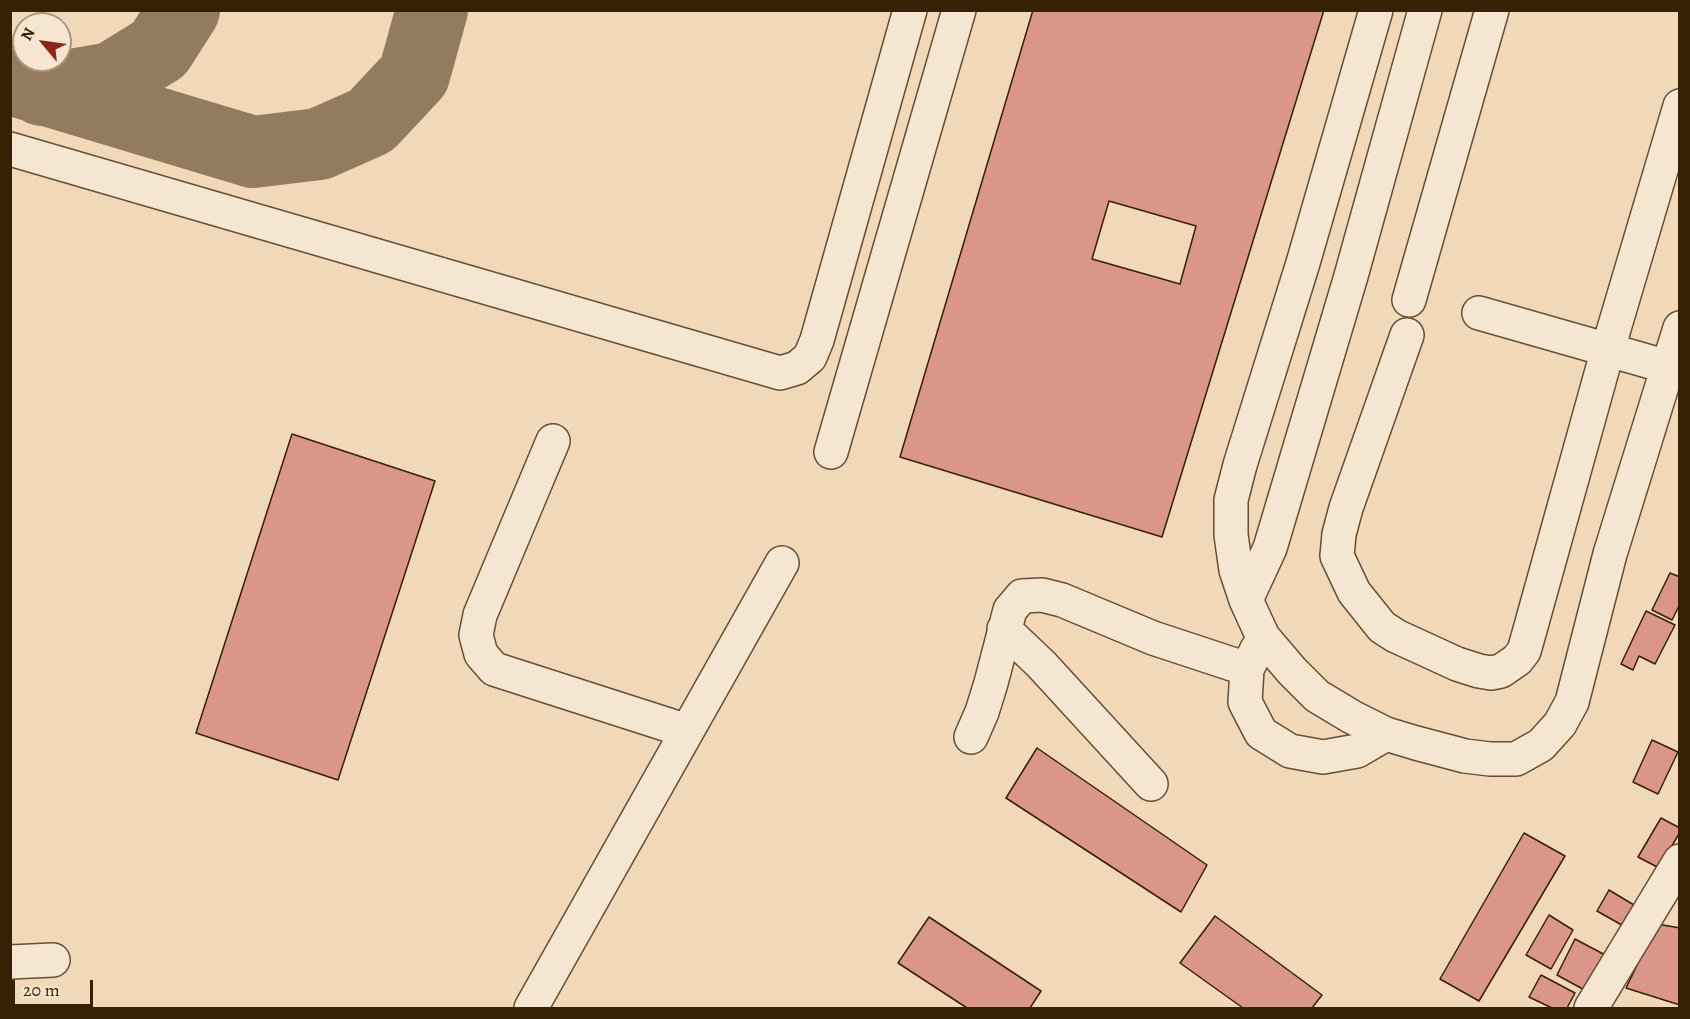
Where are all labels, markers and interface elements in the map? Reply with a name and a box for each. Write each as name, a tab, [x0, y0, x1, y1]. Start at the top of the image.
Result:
north arrow	[12, 12, 72, 72]
text: N	[16, 24, 40, 45]
scale bar	[15, 968, 96, 1006]
text: 20 m	[23, 978, 60, 1002]

